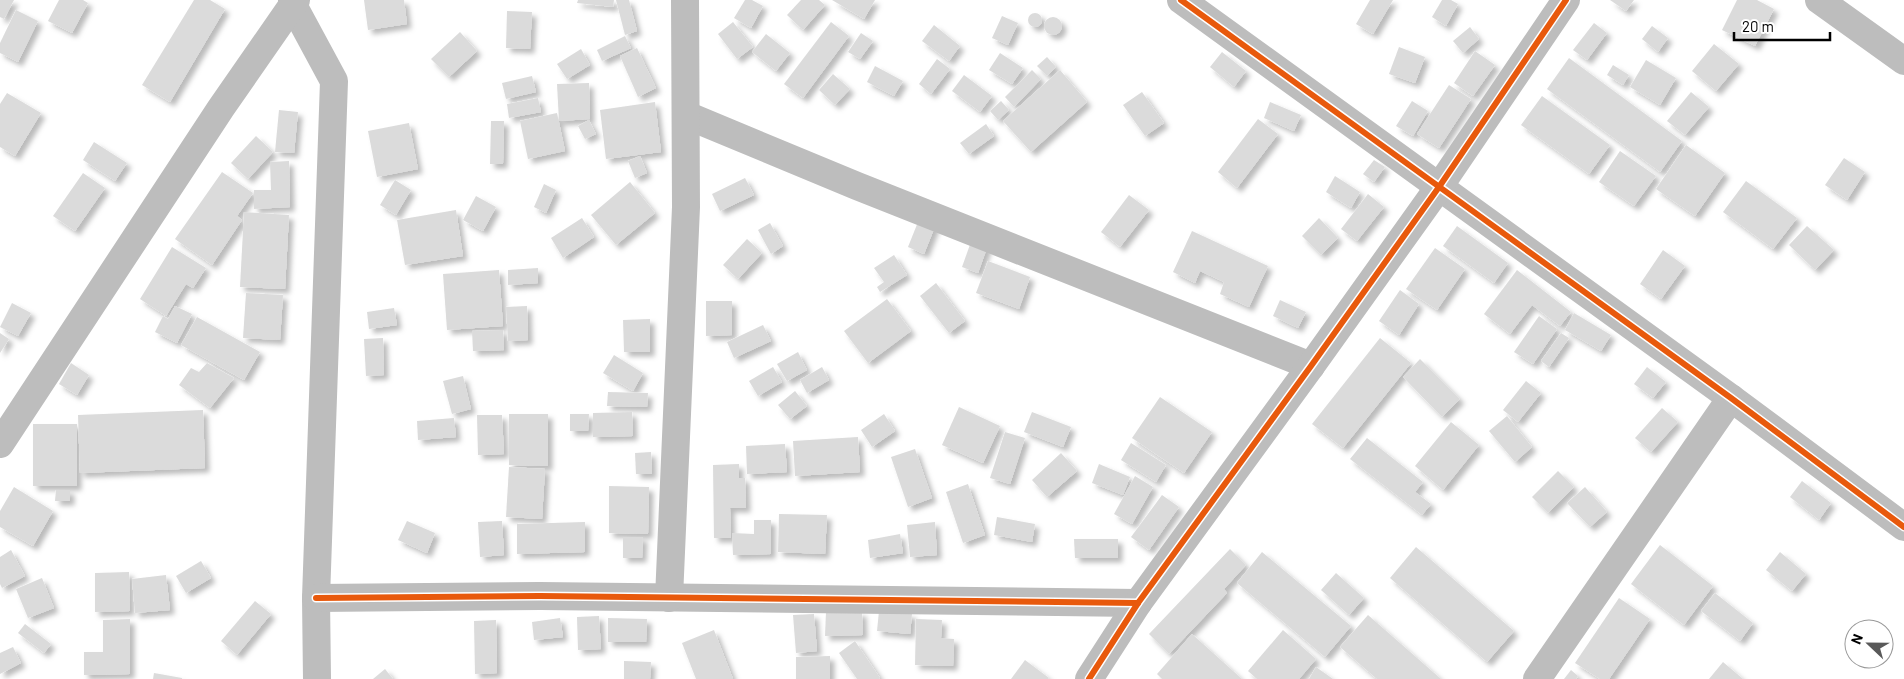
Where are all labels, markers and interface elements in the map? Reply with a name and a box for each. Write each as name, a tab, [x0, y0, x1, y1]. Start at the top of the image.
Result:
scale bar	[1734, 10, 1830, 42]
text: 20 m	[1742, 17, 1774, 35]
north arrow	[1844, 619, 1894, 669]
text: N	[1847, 631, 1866, 646]

